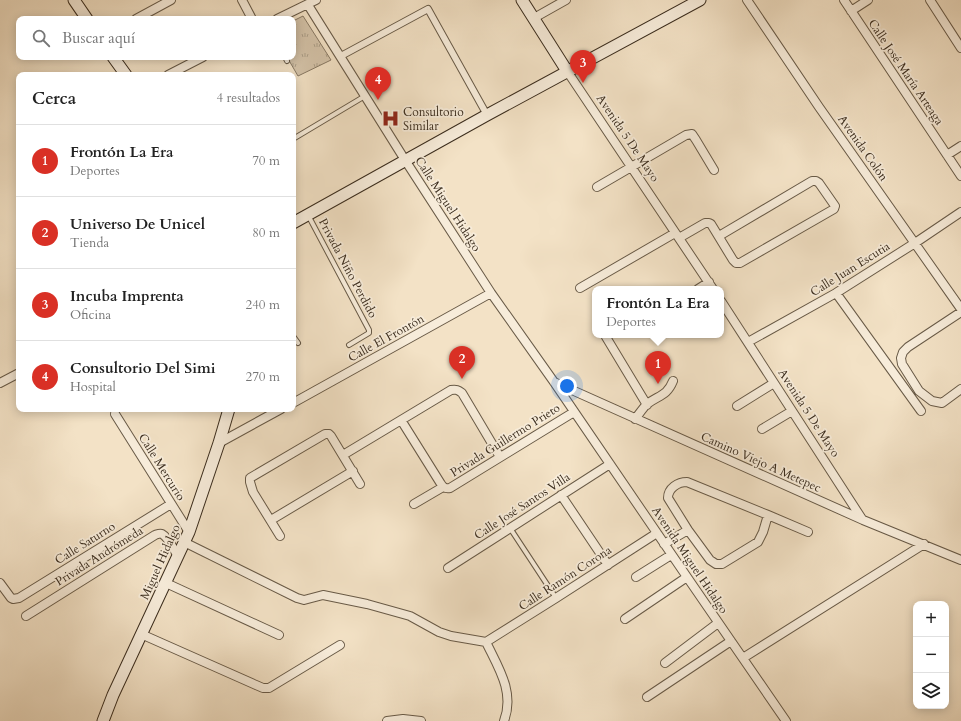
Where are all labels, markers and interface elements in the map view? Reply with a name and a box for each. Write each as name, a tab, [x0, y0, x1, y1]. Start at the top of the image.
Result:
search box	[16, 16, 296, 60]
street label: Calle José María Arteaga	[865, 16, 948, 129]
icon: search	[30, 27, 52, 49]
text: Buscar aquí	[62, 28, 135, 48]
pin: 3	[570, 50, 596, 83]
pin: 4	[365, 67, 391, 100]
text: Cerca	[32, 87, 76, 110]
text: 4 resultados	[216, 89, 280, 107]
street label: Avenida 5 De Mayo	[593, 91, 663, 185]
place label: Consultorio Similar	[403, 104, 464, 134]
hospital icon: Consultorio Similar	[380, 109, 400, 129]
street label: Avenida Colón	[834, 112, 892, 184]
text: Frontón La Era	[70, 142, 173, 162]
text: 1	[42, 152, 48, 170]
text: 70 m	[252, 152, 280, 170]
street label: Calle Miguel Hidalgo	[411, 153, 485, 255]
text: Deportes	[70, 162, 120, 180]
text: Universo De Unicel	[70, 214, 205, 234]
street label: Privada Niño Perdido	[315, 215, 381, 321]
text: 2	[42, 224, 48, 242]
text: 80 m	[252, 224, 280, 242]
text: Tienda	[70, 234, 109, 252]
street label: Calle Juan Escutia	[807, 238, 893, 300]
text: Incuba Imprenta	[70, 286, 184, 306]
popup	[592, 286, 724, 338]
text: Frontón La Era	[606, 293, 710, 313]
text: 3	[42, 296, 48, 314]
text: 240 m	[246, 296, 280, 314]
text: Oficina	[70, 306, 111, 324]
street label: Calle El Frontón	[345, 310, 427, 365]
text: Deportes	[606, 313, 656, 331]
pin: 2	[449, 346, 475, 379]
pin: 1	[645, 351, 671, 384]
text: Consultorio Del Simi	[70, 358, 216, 378]
street label: Avenida 5 De Mayo	[774, 366, 844, 461]
text: 4	[42, 368, 48, 386]
text: 270 m	[246, 368, 280, 386]
your location	[557, 376, 577, 396]
text: Hospital	[70, 378, 116, 396]
street label: Privada Guillermo Prieto	[447, 399, 563, 480]
street label: Camino Viejo A Metepec	[698, 428, 824, 496]
street label: Calle Mercurio	[135, 430, 189, 504]
street label: Calle José Santos Villa	[471, 469, 574, 543]
street label: Avenida Miguel Hidalgo	[648, 503, 732, 617]
street label: Calle Saturno	[52, 518, 119, 568]
street label: Miguel Hidalgo	[136, 521, 184, 602]
street label: Privada Andrómeda	[52, 522, 147, 589]
street label: Calle Ramón Corona	[515, 541, 615, 614]
map controls	[913, 601, 949, 709]
button: +	[913, 601, 949, 637]
button: −	[913, 637, 949, 673]
button: layers	[913, 673, 949, 709]

